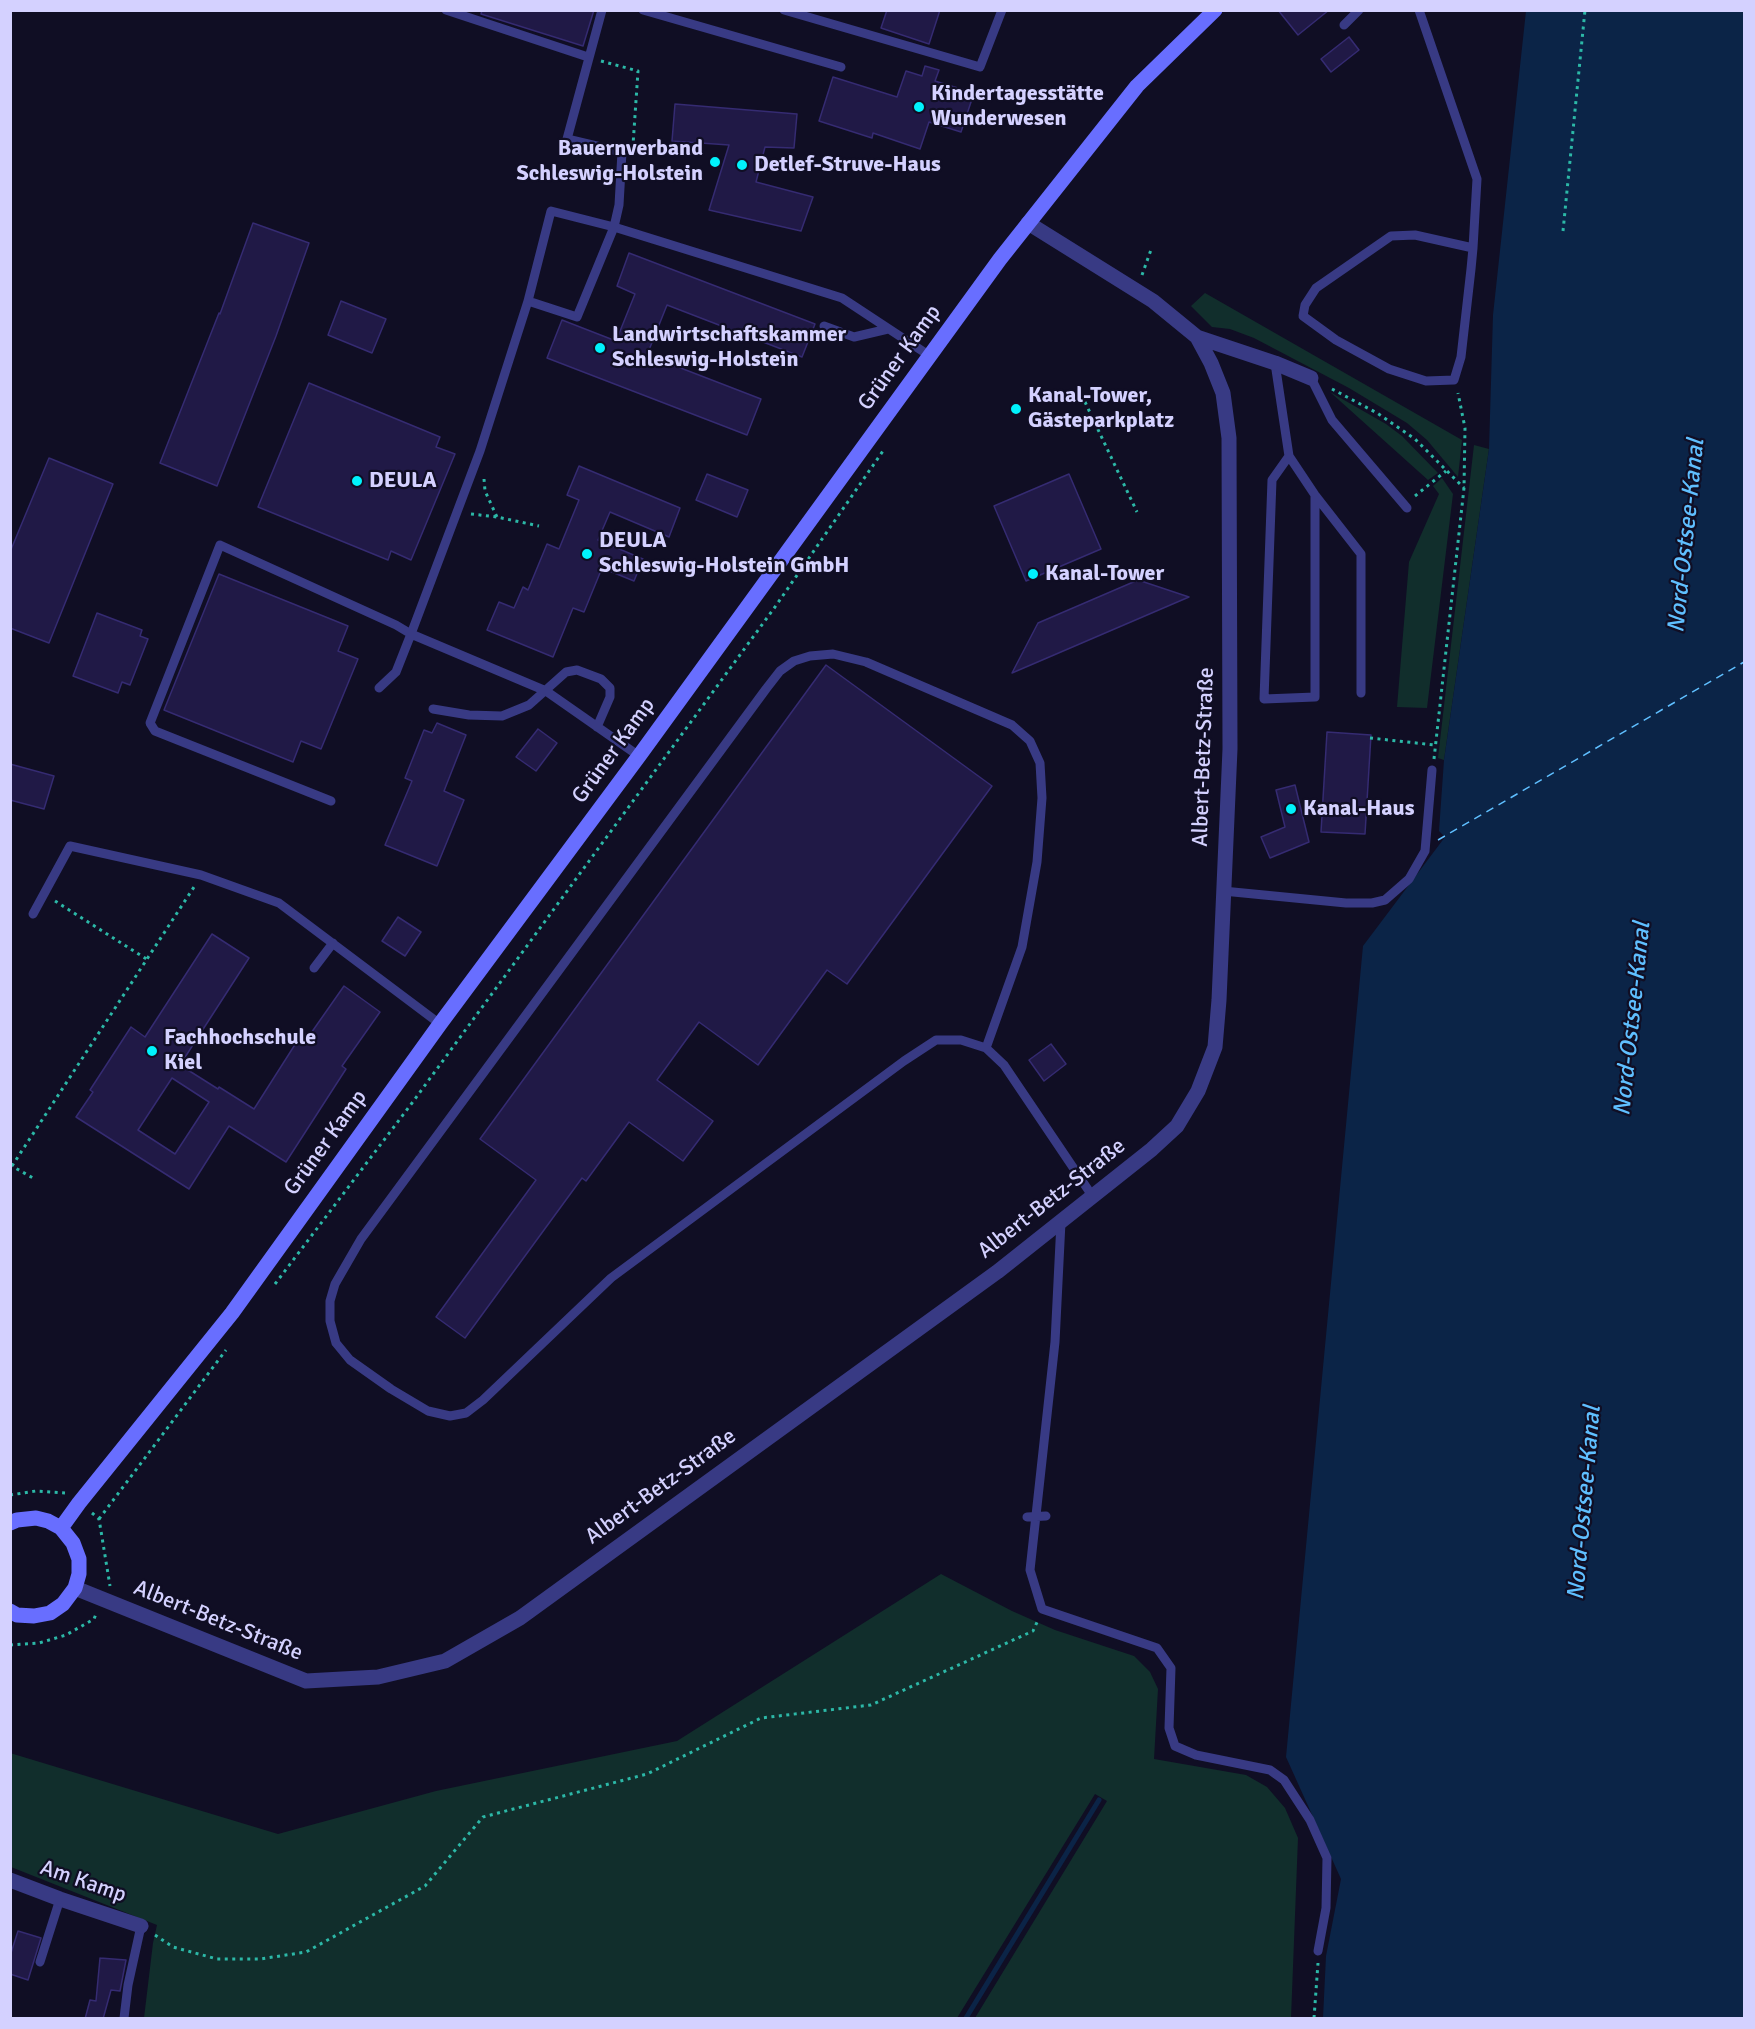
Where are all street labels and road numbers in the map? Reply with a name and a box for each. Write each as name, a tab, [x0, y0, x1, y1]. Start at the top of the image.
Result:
street label: Grüner Kamp	[853, 300, 947, 416]
street label: Albert-Betz-Straße	[1188, 667, 1220, 847]
street label: Grüner Kamp	[567, 693, 661, 809]
street label: Grüner Kamp	[279, 1085, 373, 1201]
street label: Albert-Betz-Straße	[973, 1133, 1131, 1265]
street label: Albert-Betz-Straße	[581, 1424, 741, 1550]
street label: Albert-Betz-Straße	[130, 1575, 306, 1667]
street label: Am Kamp	[36, 1855, 130, 1909]

